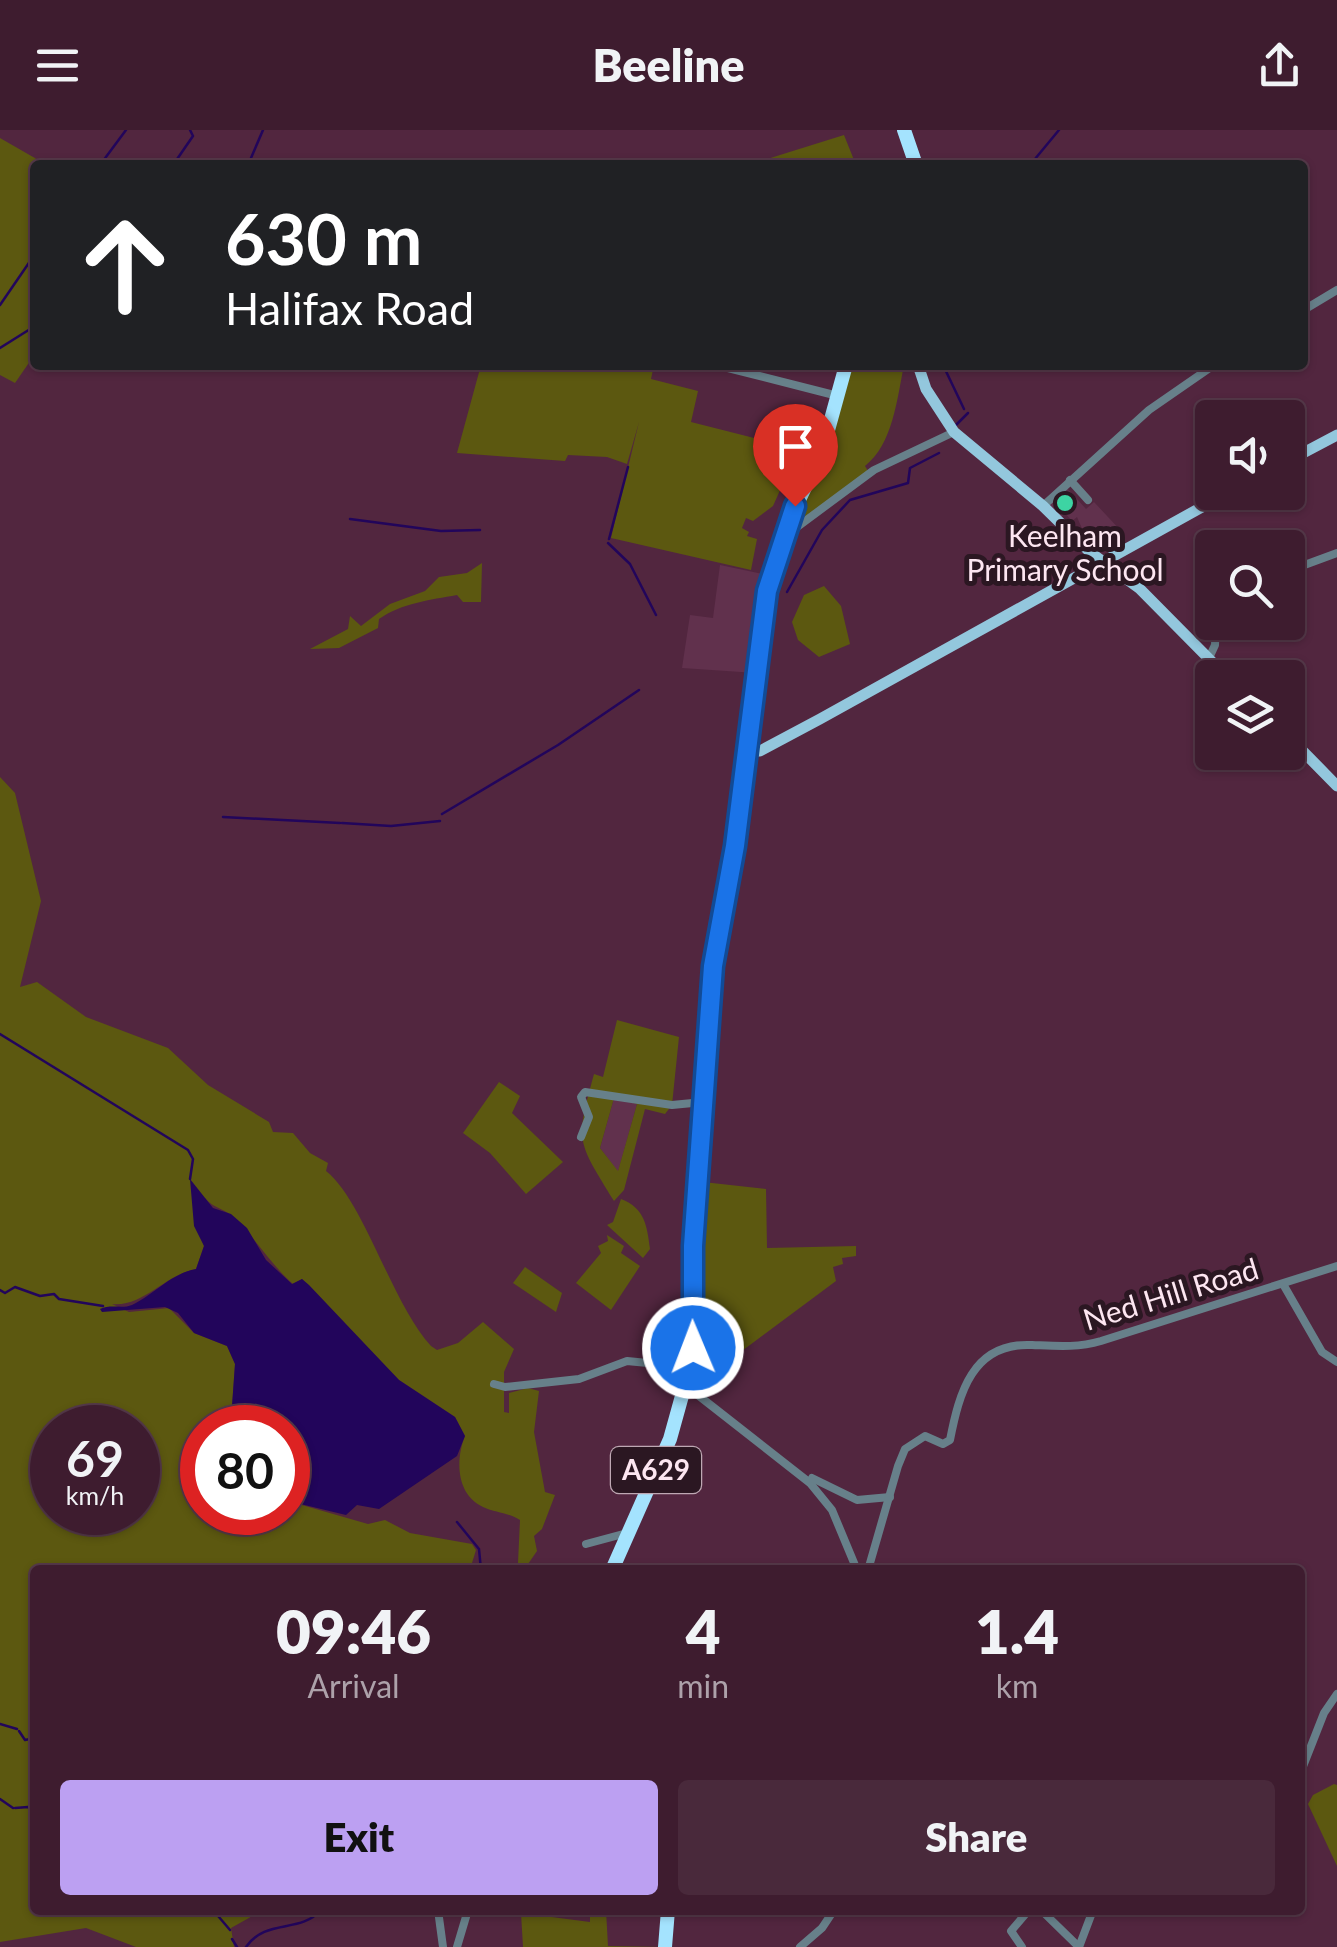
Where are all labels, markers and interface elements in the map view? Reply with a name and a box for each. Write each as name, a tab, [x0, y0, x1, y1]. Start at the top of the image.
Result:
icon: menu	[30, 38, 85, 93]
text: Beeline	[593, 38, 744, 92]
icon: share	[1252, 38, 1307, 93]
text: 630 m	[225, 196, 422, 280]
icon: ahead	[60, 200, 190, 330]
text: Halifax Road	[225, 281, 474, 335]
map controls	[1195, 400, 1305, 770]
button: sound	[1195, 400, 1305, 510]
pin	[753, 404, 838, 507]
icon: arrive	[768, 419, 823, 474]
marker: Keelham Primary School	[1054, 492, 1076, 514]
place label: Keelham Primary School	[966, 517, 1164, 587]
button: search	[1195, 530, 1305, 640]
button: layers	[1195, 660, 1305, 770]
street label: Ned Hill Road	[1079, 1249, 1262, 1337]
position arrow	[641, 1296, 745, 1400]
speed limit sign: 80	[180, 1405, 310, 1535]
text: 69	[66, 1428, 124, 1488]
road number: A629	[611, 1447, 701, 1493]
text: km/h	[66, 1480, 124, 1510]
text: 09:46	[276, 1595, 431, 1667]
text: 4	[686, 1595, 720, 1667]
text: 1.4	[975, 1595, 1059, 1667]
text: Arrival	[307, 1666, 400, 1705]
text: min	[677, 1666, 729, 1705]
text: km	[996, 1666, 1038, 1705]
button: Exit	[60, 1780, 658, 1895]
button: Share	[678, 1780, 1275, 1895]

